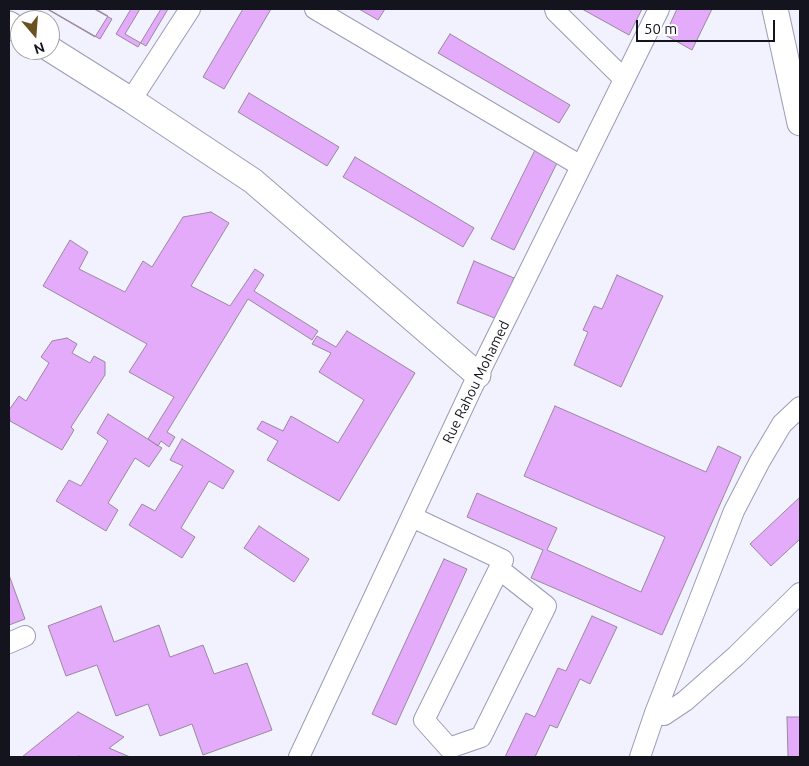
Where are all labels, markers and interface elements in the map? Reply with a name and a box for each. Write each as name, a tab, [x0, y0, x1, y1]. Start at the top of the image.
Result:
north arrow	[10, 10, 60, 60]
scale bar	[639, 10, 778, 42]
text: 50 m	[644, 20, 677, 37]
text: N	[32, 39, 47, 58]
street label: Rue Rahou Mohamed	[439, 318, 513, 446]

